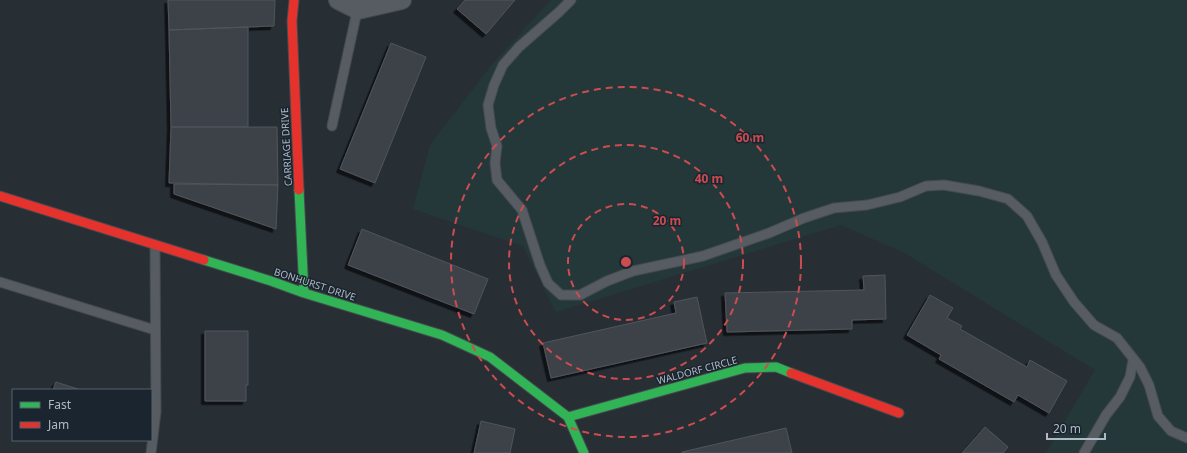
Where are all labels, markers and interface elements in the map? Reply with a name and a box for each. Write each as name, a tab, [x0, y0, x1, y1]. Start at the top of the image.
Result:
street label: CARRIAGE DRIVE	[277, 107, 295, 187]
text: 60 m	[736, 129, 764, 146]
text: 40 m	[695, 170, 723, 187]
text: 20 m	[653, 212, 681, 229]
centre of rings	[619, 255, 633, 269]
street label: BONHURST DRIVE	[272, 264, 358, 304]
street label: WALDORF CIRCLE	[655, 353, 739, 387]
legend	[12, 389, 152, 441]
text: Fast	[48, 396, 72, 413]
scale bar	[1047, 415, 1105, 441]
text: Jam	[47, 416, 69, 433]
text: 20 m	[1053, 420, 1081, 437]

